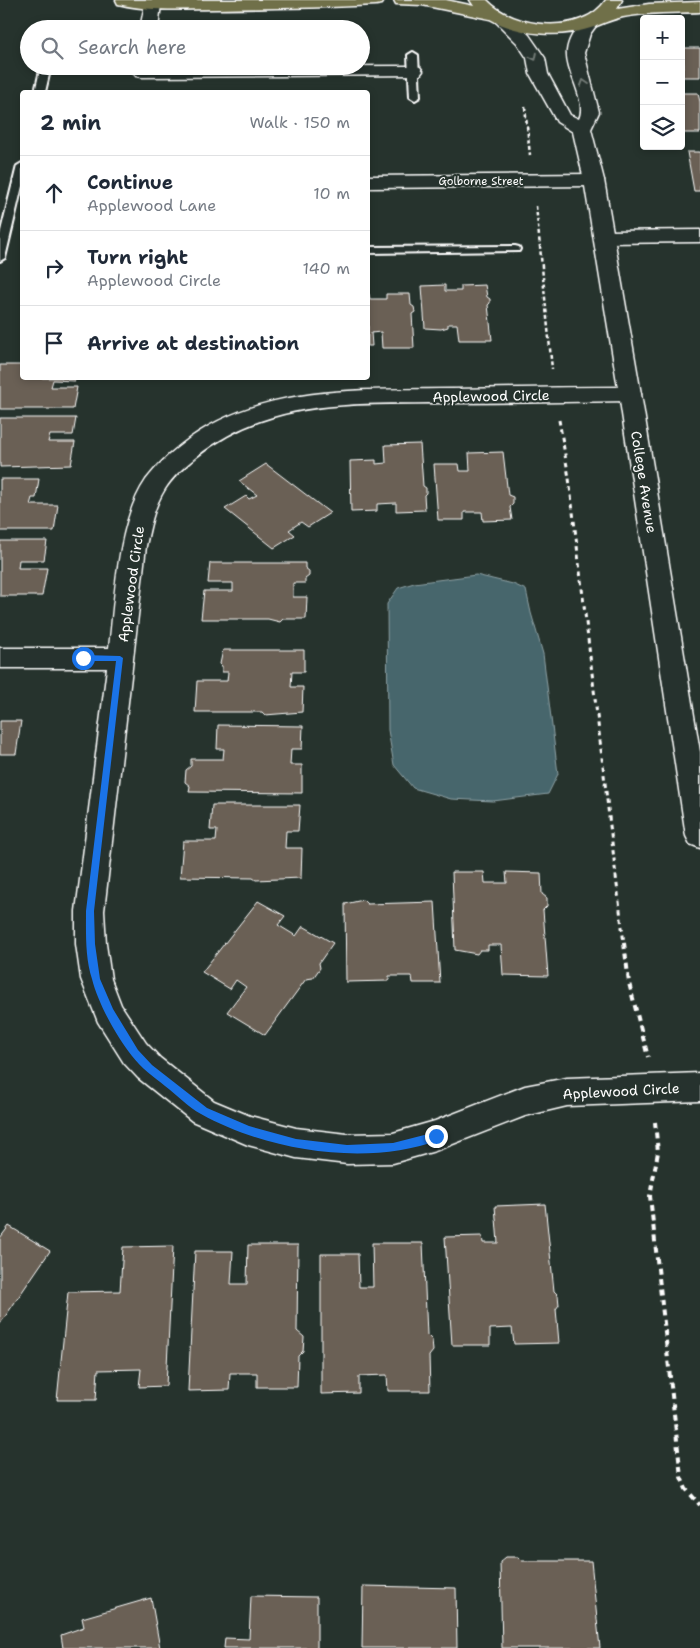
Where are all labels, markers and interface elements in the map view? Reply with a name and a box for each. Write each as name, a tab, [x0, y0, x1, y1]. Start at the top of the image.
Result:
map controls	[640, 15, 685, 150]
button: +	[640, 15, 685, 60]
search box	[20, 20, 370, 75]
icon: search	[38, 34, 66, 62]
text: Search here	[78, 35, 187, 60]
one-way arrow	[527, 52, 537, 61]
button: −	[640, 60, 685, 105]
one-way arrow	[580, 80, 590, 88]
button: layers	[640, 105, 685, 150]
text: 2 min	[40, 109, 101, 137]
text: Walk · 150 m	[249, 112, 350, 133]
text: Continue	[87, 170, 173, 195]
street label: Golborne Street	[438, 174, 524, 189]
icon: ahead	[40, 179, 68, 207]
text: 10 m	[313, 183, 350, 204]
text: Applewood Lane	[87, 195, 216, 216]
text: Turn right	[87, 245, 188, 270]
icon: right	[40, 254, 68, 282]
text: 140 m	[303, 258, 350, 279]
text: Applewood Circle	[87, 270, 221, 291]
icon: arrive	[40, 329, 68, 357]
text: Arrive at destination	[87, 331, 299, 356]
street label: Applewood Circle	[432, 386, 550, 406]
street label: College Avenue	[627, 430, 661, 534]
street label: Applewood Circle	[114, 525, 148, 643]
route start	[72, 647, 95, 670]
street label: Applewood Circle	[562, 1079, 680, 1103]
route end	[425, 1125, 448, 1148]

